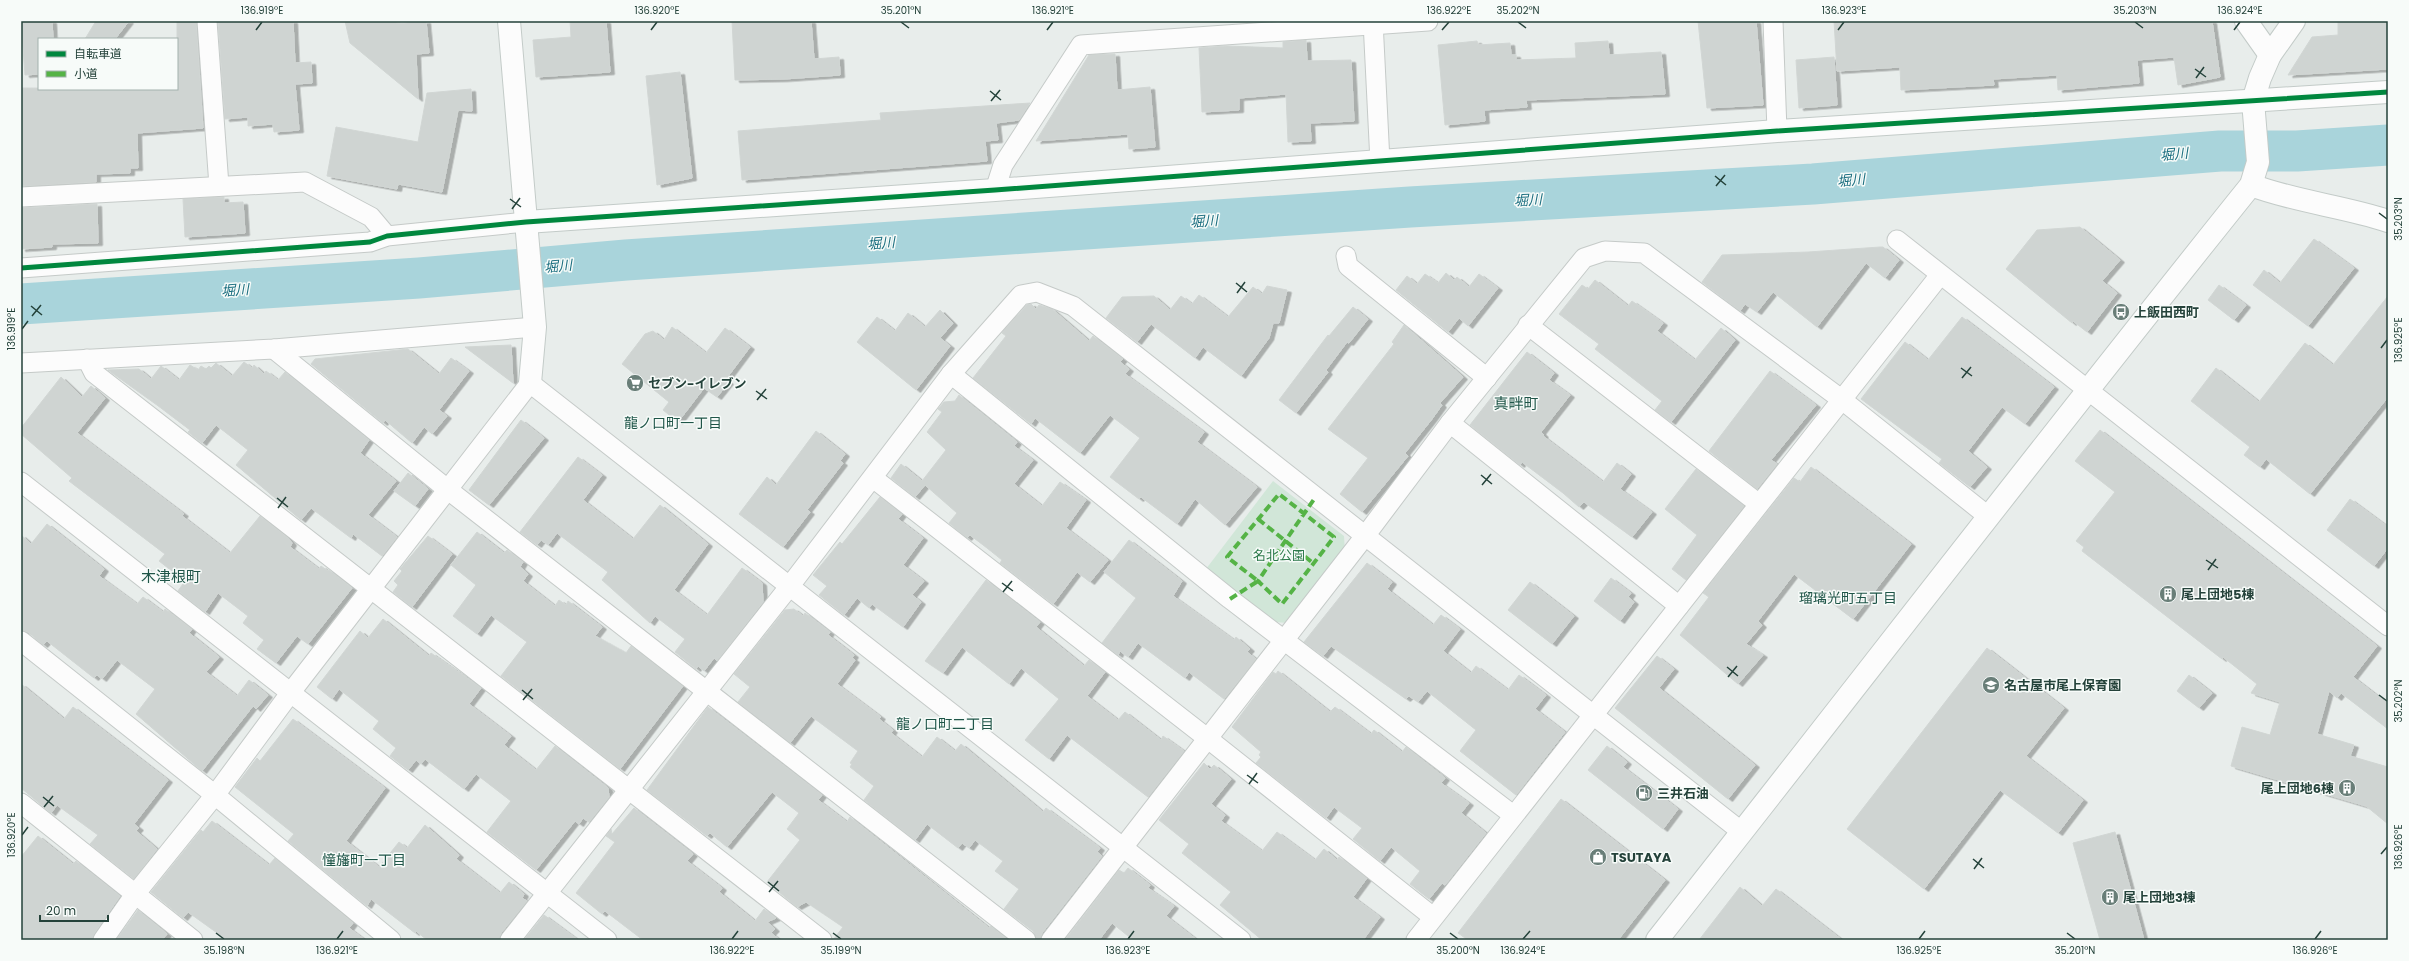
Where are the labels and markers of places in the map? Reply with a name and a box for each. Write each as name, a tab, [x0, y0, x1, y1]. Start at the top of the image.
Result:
bus stop icon: 上飯田西町	[2111, 302, 2131, 322]
place label: 上飯田西町	[2134, 303, 2199, 322]
supermarket icon: セブン-イレブン	[625, 373, 645, 393]
place label: セブン-イレブン	[648, 374, 747, 393]
building icon: 尾上団地5棟	[2158, 584, 2178, 604]
place label: 尾上団地5棟	[2181, 585, 2254, 604]
school or university icon: 名古屋市尾上保育園	[1981, 675, 2001, 695]
place label: 名古屋市尾上保育園	[2004, 676, 2121, 695]
building icon: 尾上団地6棟	[2337, 778, 2357, 798]
place label: 尾上団地6棟	[2261, 779, 2334, 798]
fuel station icon: 三井石油	[1634, 783, 1654, 803]
place label: 三井石油	[1657, 784, 1709, 803]
shop icon: TSUTAYA	[1588, 847, 1608, 867]
place label: TSUTAYA	[1611, 848, 1672, 867]
building icon: 尾上団地3棟	[2100, 887, 2120, 907]
place label: 尾上団地3棟	[2123, 888, 2196, 907]

